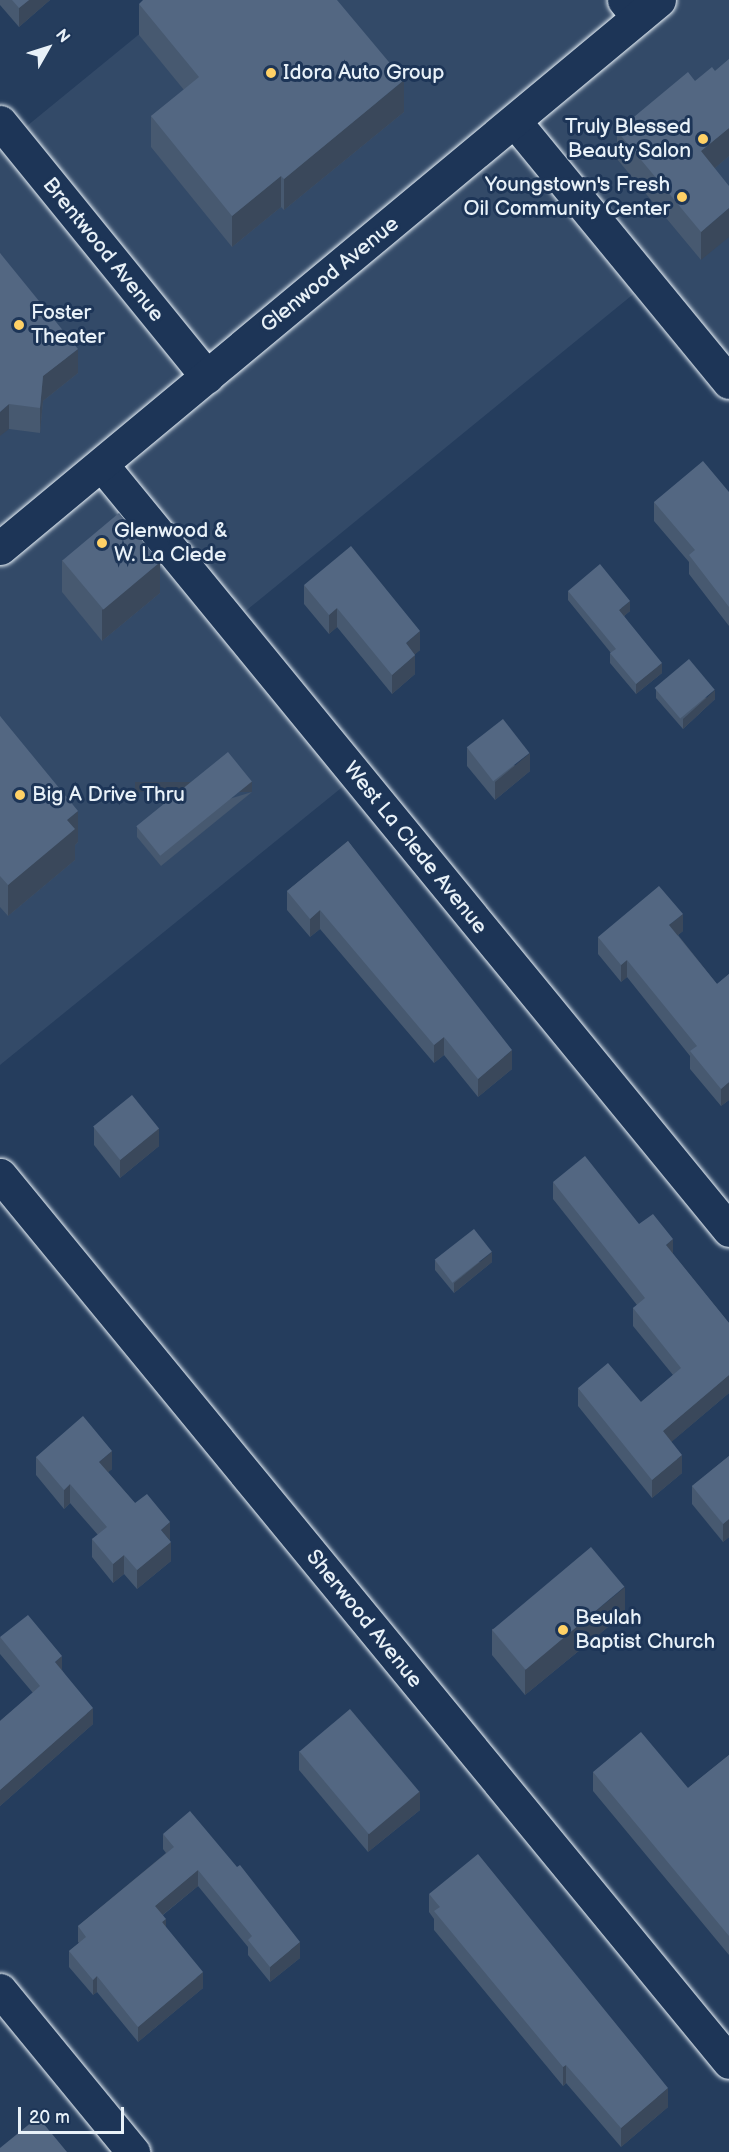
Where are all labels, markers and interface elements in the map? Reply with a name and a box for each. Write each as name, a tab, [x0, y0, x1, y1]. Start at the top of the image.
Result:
north arrow	[18, 18, 78, 78]
text: N	[51, 26, 74, 47]
place label: Idora Auto Group	[283, 60, 444, 86]
marker: Idora Auto Group	[264, 66, 278, 80]
place label: Truly Blessed Beauty Salon	[564, 114, 691, 164]
marker: Truly Blessed Beauty Salon	[696, 132, 710, 146]
place label: Youngstown's Fresh Oil Community Center	[462, 172, 670, 222]
street label: Brentwood Avenue	[37, 173, 169, 327]
marker: Youngstown's Fresh Oil Community Center	[675, 190, 689, 204]
street label: Glenwood Avenue	[256, 212, 404, 338]
place label: Foster Theater	[31, 300, 105, 350]
marker: Foster Theater	[12, 318, 26, 332]
place label: Glenwood & W. La Clede	[114, 518, 228, 568]
marker: Glenwood & W. La Clede	[95, 536, 109, 550]
street label: West La Clede Avenue	[338, 757, 492, 939]
place label: Big A Drive Thru	[32, 782, 186, 808]
marker: Big A Drive Thru	[13, 788, 27, 802]
street label: Sherwood Avenue	[301, 1545, 427, 1693]
place label: Beulah Baptist Church	[575, 1605, 715, 1655]
marker: Beulah Baptist Church	[556, 1623, 570, 1637]
scale bar	[21, 2095, 128, 2133]
text: 20 m	[29, 2107, 70, 2128]

